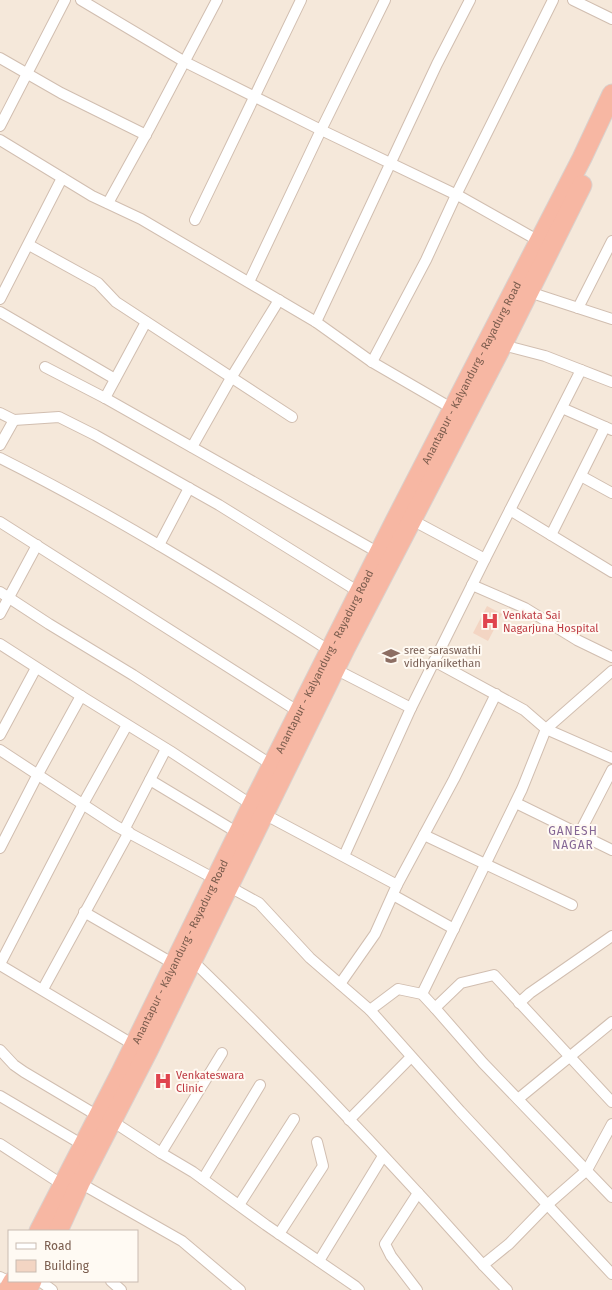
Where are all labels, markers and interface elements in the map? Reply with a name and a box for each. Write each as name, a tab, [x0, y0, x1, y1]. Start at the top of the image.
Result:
street label: Anantapur - Kalyandurg - Rayadurg Road	[419, 280, 524, 466]
street label: Anantapur - Kalyandurg - Rayadurg Road	[273, 568, 376, 755]
place label: Venkata Sai Nagarjuna Hospital	[503, 609, 599, 635]
hospital icon: Venkata Sai Nagarjuna Hospital	[480, 611, 500, 631]
place label: sree saraswathi vidhyanikethan	[404, 644, 481, 670]
school or university icon: sree saraswathi vidhyanikethan	[381, 646, 401, 666]
district label: GANESH NAGAR	[548, 824, 598, 852]
street label: Anantapur - Kalyandurg - Rayadurg Road	[130, 858, 231, 1046]
place label: Venkateswara Clinic	[176, 1069, 244, 1095]
hospital icon: Venkateswara Clinic	[153, 1071, 173, 1091]
legend	[8, 1230, 138, 1282]
text: Road	[44, 1239, 72, 1253]
text: Building	[44, 1259, 90, 1273]

